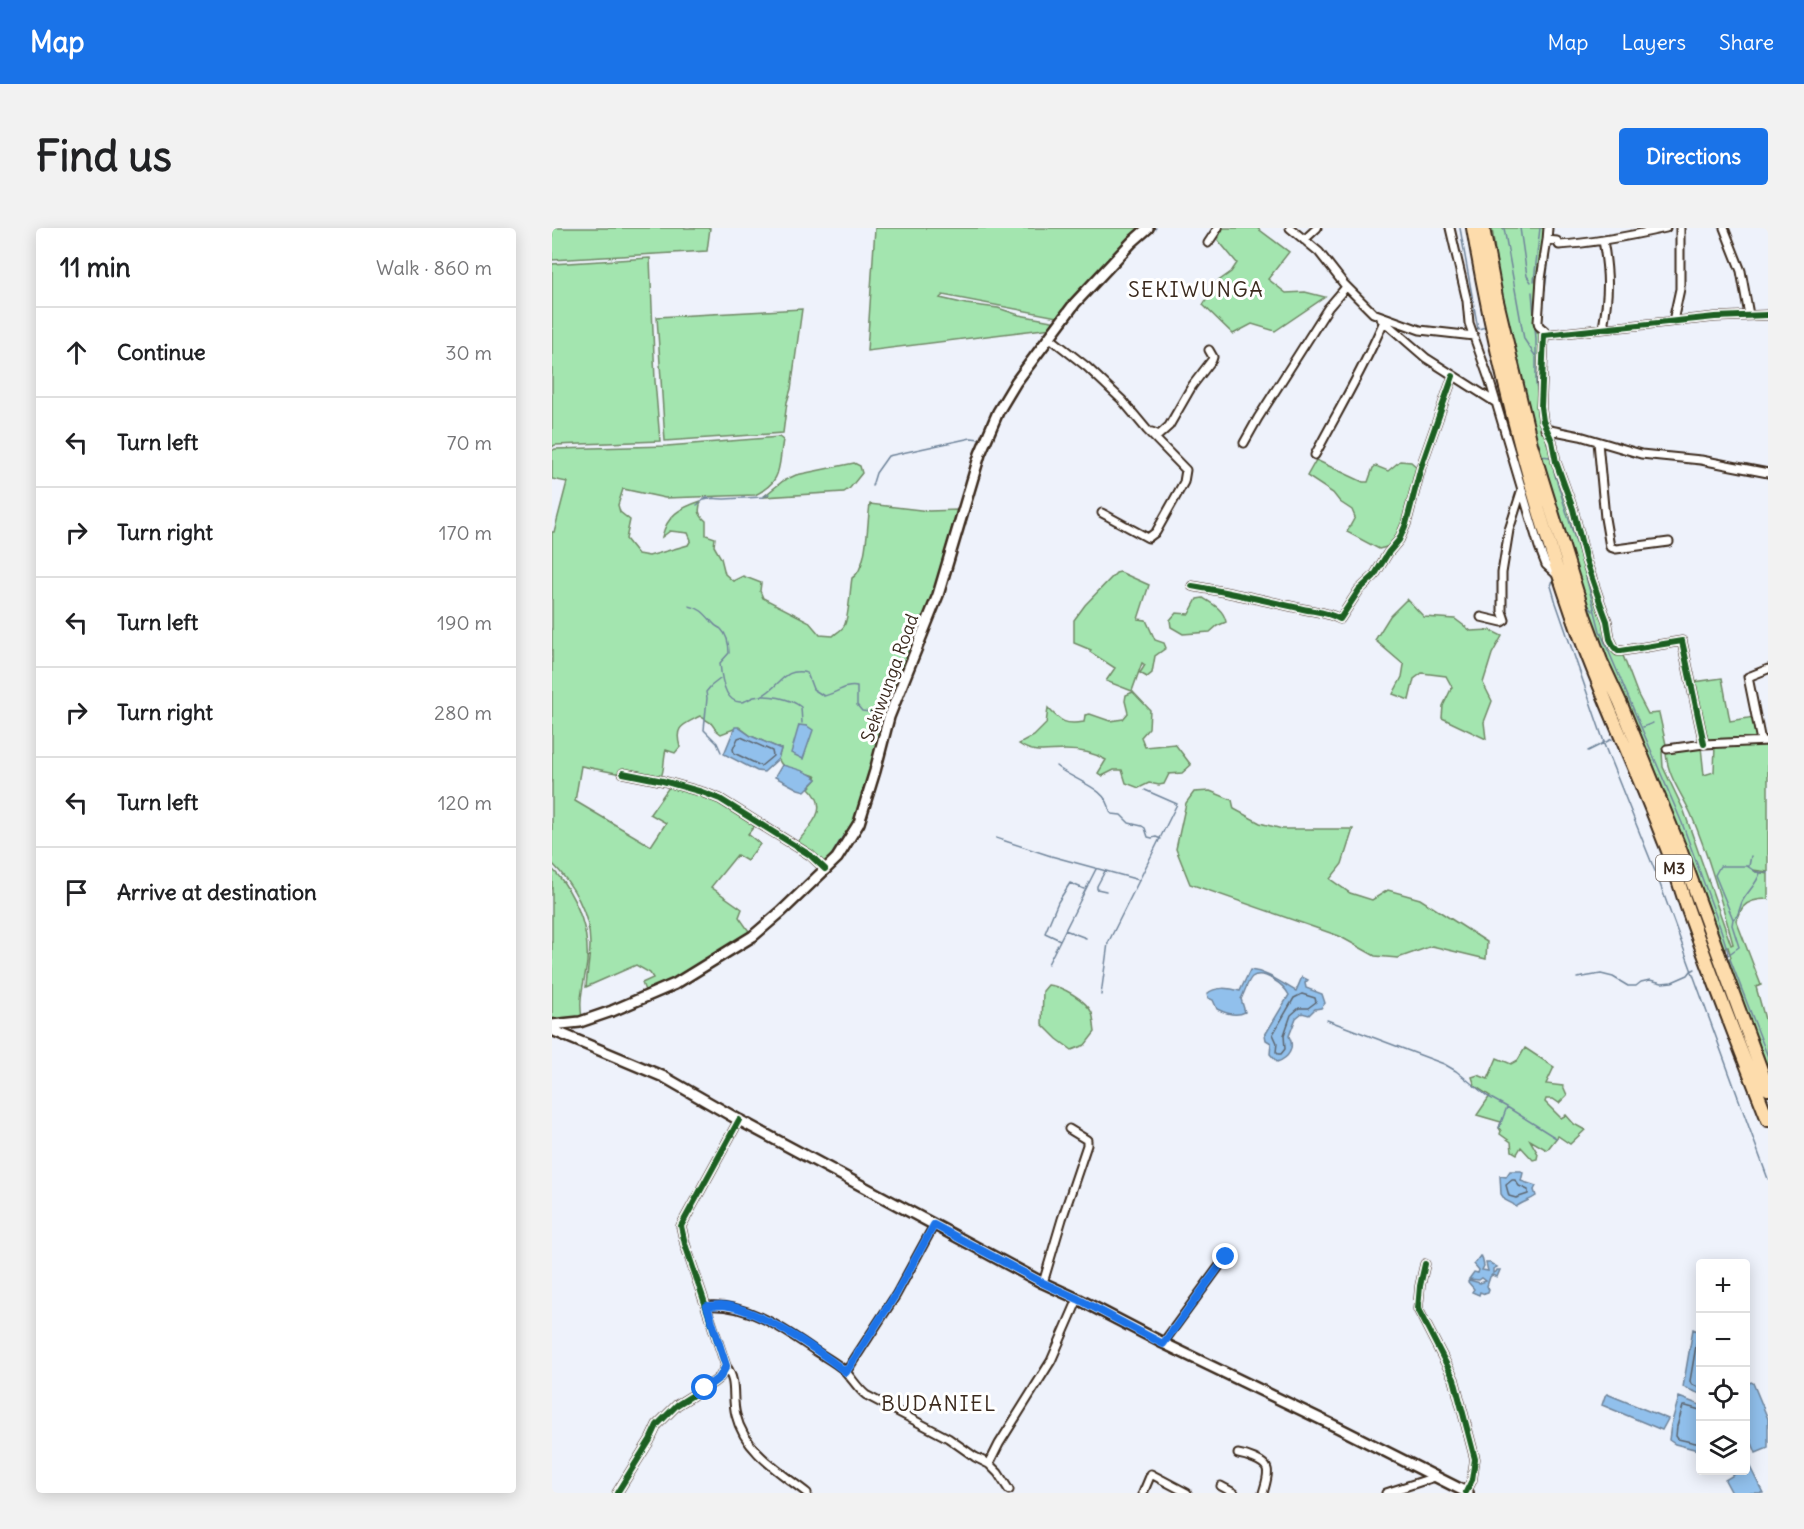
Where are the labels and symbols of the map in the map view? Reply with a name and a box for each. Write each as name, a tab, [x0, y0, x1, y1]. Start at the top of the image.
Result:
district label: SEKIWUNGA	[1128, 276, 1264, 303]
street label: Sekiwunga Road	[856, 610, 924, 745]
road number: M3	[1656, 855, 1692, 881]
route end	[1212, 1243, 1238, 1269]
route start	[691, 1374, 717, 1400]
district label: BUDANIEL	[881, 1390, 997, 1417]

